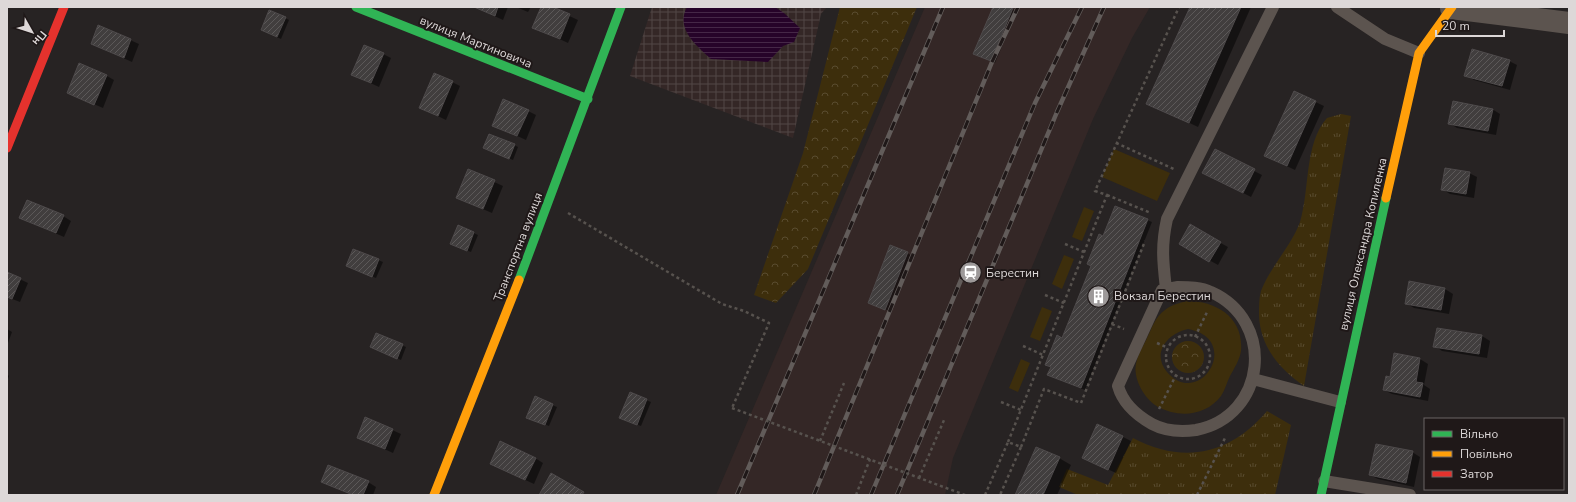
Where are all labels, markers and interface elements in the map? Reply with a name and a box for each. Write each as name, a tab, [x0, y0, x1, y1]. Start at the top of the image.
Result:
north arrow	[12, 12, 52, 52]
street label: вулиця Мартиновича	[417, 12, 535, 72]
scale bar	[1436, 12, 1504, 38]
text: 20 m	[1442, 18, 1470, 34]
text: Пн	[29, 27, 50, 49]
street label: вулиця Олександра Копиленка	[1335, 156, 1391, 332]
street label: Транспортна вулиця	[490, 190, 546, 304]
station icon: Берестин	[957, 260, 983, 286]
place label: Берестин	[986, 265, 1039, 281]
building icon: Вокзал Берестин	[1085, 283, 1111, 309]
place label: Вокзал Берестин	[1114, 288, 1211, 304]
legend	[1424, 418, 1564, 490]
text: Вільно	[1460, 426, 1498, 442]
text: Повільно	[1460, 446, 1513, 462]
text: Затор	[1460, 466, 1493, 482]

